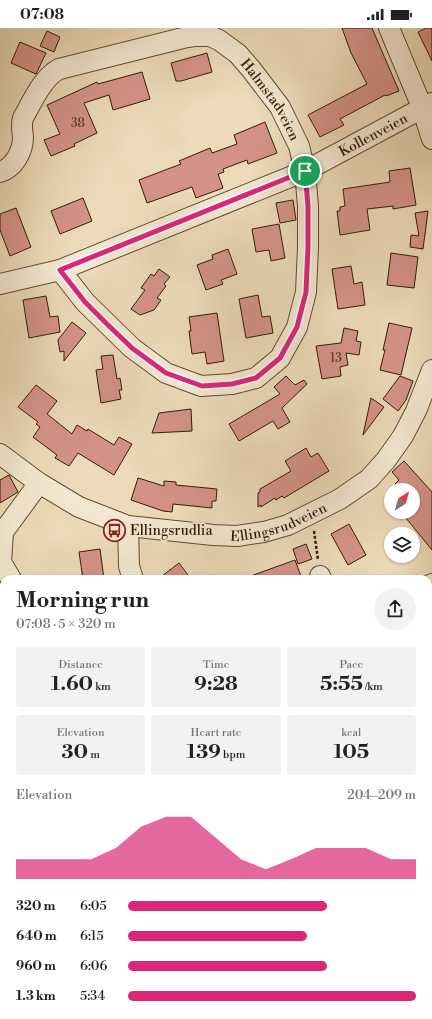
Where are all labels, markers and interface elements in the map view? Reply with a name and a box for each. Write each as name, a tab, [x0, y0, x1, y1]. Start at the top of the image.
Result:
text: 07:08	[20, 5, 64, 24]
street label: Halmstadveien	[236, 55, 303, 145]
street label: Kollenveien	[336, 109, 412, 161]
house number: 38	[71, 116, 85, 131]
pin	[288, 154, 322, 188]
icon: arrive	[294, 160, 316, 182]
house number: 13	[330, 351, 342, 366]
north arrow	[384, 483, 420, 519]
map controls	[384, 483, 420, 563]
street label: Ellingsrudveien	[230, 499, 330, 546]
bus stop icon: Ellingsrudlia	[102, 517, 128, 543]
place label: Ellingsrudlia	[130, 522, 213, 540]
button: layers	[384, 527, 420, 563]
text: Morning run	[16, 587, 149, 614]
button: share	[374, 588, 416, 630]
text: 07:08 · 5 × 320 m	[16, 616, 116, 632]
text: Distance	[58, 658, 103, 672]
text: Time	[203, 658, 229, 672]
text: Pace	[340, 658, 363, 672]
text: 1.60	[51, 672, 93, 697]
text: 9:28	[194, 672, 238, 697]
text: 5:55	[320, 672, 363, 697]
text: km	[93, 680, 111, 694]
text: /km	[363, 680, 383, 694]
text: Elevation	[57, 726, 104, 740]
text: Heart rate	[191, 726, 241, 740]
text: kcal	[341, 726, 361, 740]
text: 30	[61, 740, 88, 765]
text: 139	[187, 740, 221, 765]
text: 105	[333, 740, 369, 765]
text: m	[88, 748, 100, 762]
text: bpm	[221, 748, 245, 762]
text: Elevation	[16, 787, 72, 803]
text: 204–209 m	[347, 787, 416, 803]
text: 320 m	[16, 898, 55, 914]
text: 6:05	[80, 898, 107, 914]
text: 640 m	[16, 928, 57, 944]
text: 6:15	[80, 928, 104, 944]
text: 960 m	[16, 958, 56, 974]
text: 6:06	[80, 958, 107, 974]
text: 1.3 km	[16, 988, 56, 1004]
text: 5:34	[80, 988, 105, 1004]

